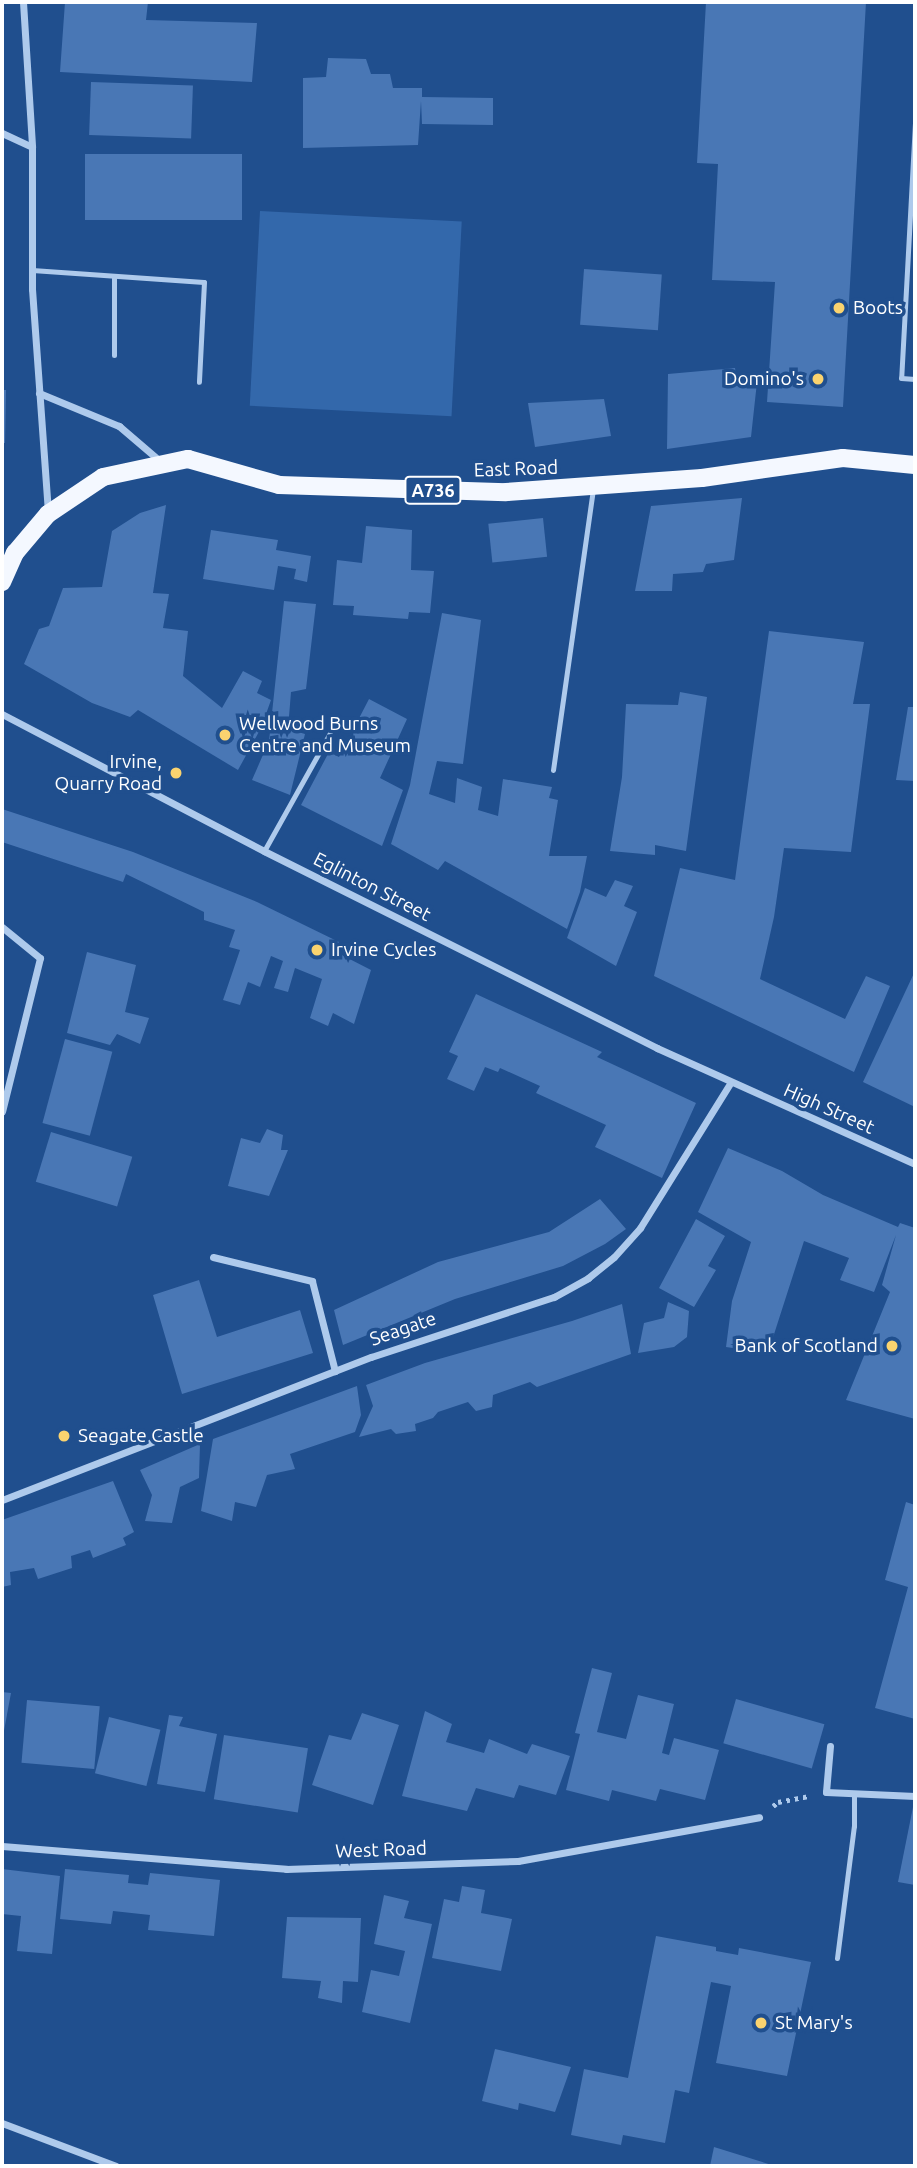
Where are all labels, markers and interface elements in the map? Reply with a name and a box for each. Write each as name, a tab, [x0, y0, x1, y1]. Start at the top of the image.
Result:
place label: Boots	[853, 297, 903, 319]
marker: Boots	[831, 300, 847, 316]
place label: Domino's	[724, 368, 804, 390]
marker: Domino's	[810, 371, 826, 387]
street label: East Road	[473, 456, 559, 482]
road number: A736	[403, 476, 463, 504]
place label: Wellwood Burns Centre and Museum	[239, 713, 411, 757]
marker: Wellwood Burns Centre and Museum	[217, 727, 233, 743]
place label: Irvine, Quarry Road	[55, 751, 162, 795]
marker: Irvine, Quarry Road	[168, 765, 184, 781]
street label: Eglinton Street	[310, 848, 434, 926]
place label: Irvine Cycles	[331, 939, 436, 961]
marker: Irvine Cycles	[309, 942, 325, 958]
street label: High Street	[780, 1079, 878, 1139]
street label: Seagate	[367, 1307, 439, 1351]
place label: Bank of Scotland	[735, 1335, 878, 1357]
marker: Bank of Scotland	[884, 1338, 900, 1354]
place label: Seagate Castle	[78, 1425, 204, 1447]
marker: Seagate Castle	[56, 1428, 72, 1444]
street label: West Road	[335, 1837, 427, 1863]
place label: St Mary's	[775, 2012, 853, 2034]
marker: St Mary's	[753, 2015, 769, 2031]

